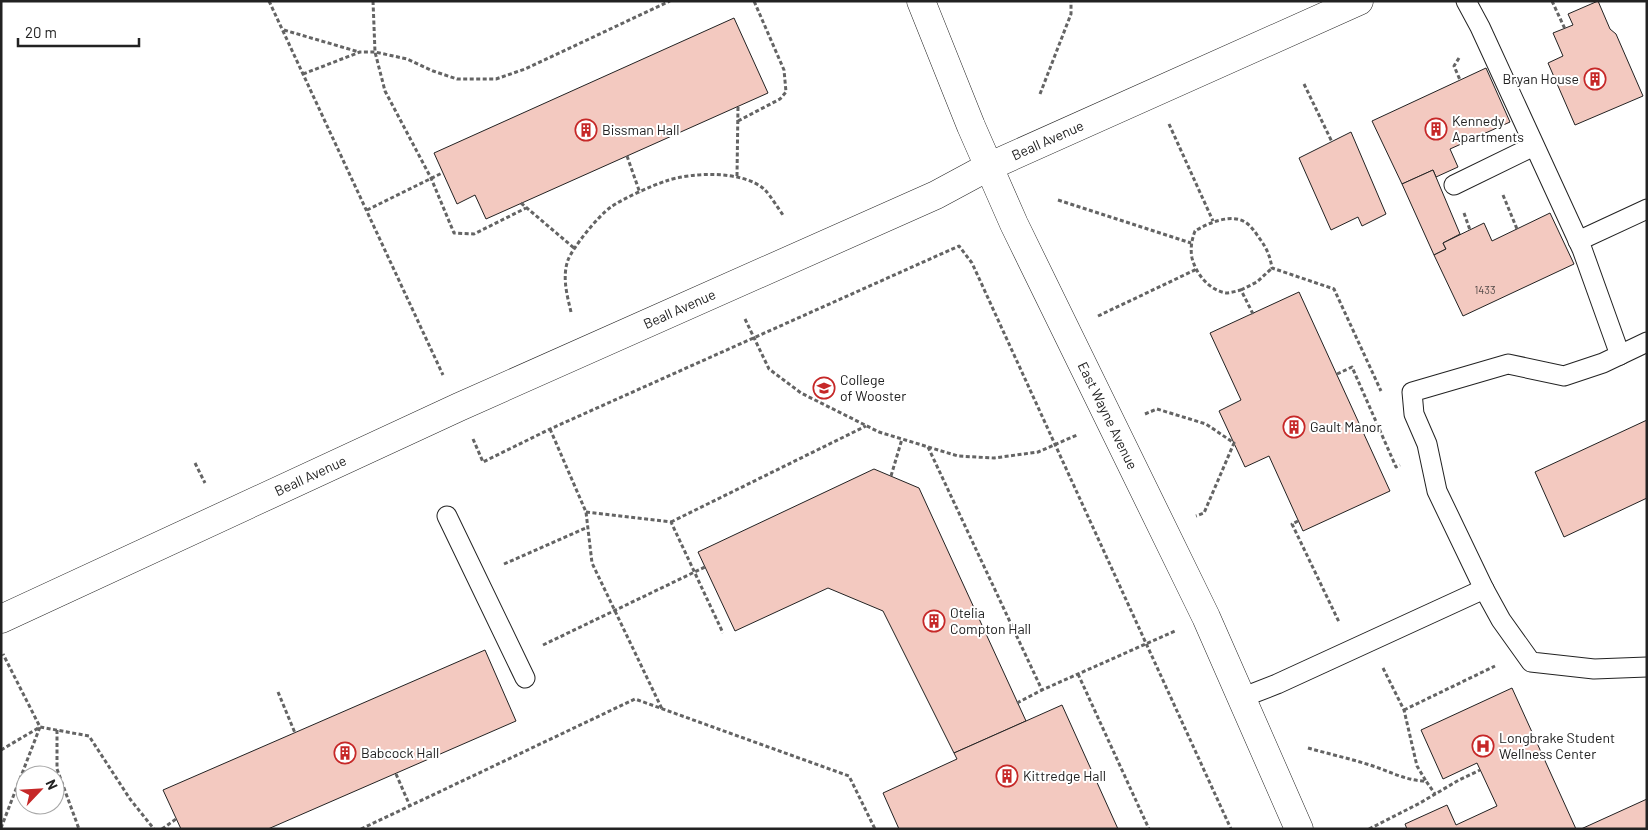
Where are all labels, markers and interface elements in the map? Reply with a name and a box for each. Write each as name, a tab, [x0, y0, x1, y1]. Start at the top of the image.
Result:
scale bar	[18, 15, 139, 47]
text: 20 m	[25, 23, 57, 41]
building icon: Bryan House	[1583, 67, 1607, 91]
place label: Bryan House	[1502, 70, 1579, 87]
place label: Kennedy Apartments	[1452, 112, 1524, 145]
street label: Beall Avenue	[1009, 116, 1086, 163]
building icon: Kennedy Apartments	[1424, 117, 1448, 141]
building icon: Bissman Hall	[574, 118, 598, 142]
place label: Bissman Hall	[602, 121, 679, 138]
house number: 1433	[1474, 283, 1496, 296]
street label: Beall Avenue	[641, 285, 718, 332]
street label: East Wayne Avenue	[1075, 359, 1142, 472]
place label: College of Wooster	[840, 371, 906, 404]
school or university icon: College of Wooster	[812, 376, 836, 400]
building icon: Gault Manor	[1282, 415, 1306, 439]
place label: Gault Manor	[1310, 418, 1382, 435]
street label: Beall Avenue	[272, 451, 349, 499]
place label: Otelia Compton Hall	[950, 604, 1031, 637]
building icon: Otelia Compton Hall	[922, 609, 946, 633]
place label: Longbrake Student Wellness Center	[1499, 729, 1615, 762]
hospital icon: Longbrake Student Wellness Center	[1471, 734, 1495, 758]
building icon: Babcock Hall	[333, 741, 357, 765]
place label: Babcock Hall	[361, 744, 439, 761]
building icon: Kittredge Hall	[995, 764, 1019, 788]
north arrow	[15, 765, 65, 815]
place label: Kittredge Hall	[1023, 767, 1106, 784]
text: N	[43, 776, 62, 792]

